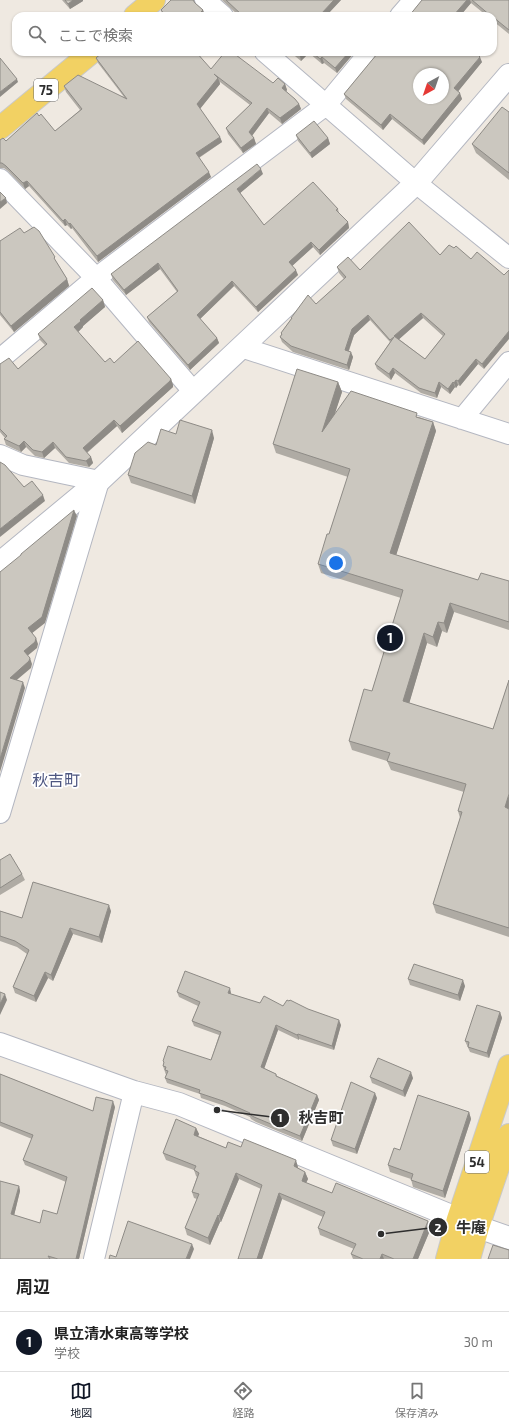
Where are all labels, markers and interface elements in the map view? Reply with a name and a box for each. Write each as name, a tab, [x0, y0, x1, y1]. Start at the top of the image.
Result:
search box	[12, 12, 497, 56]
icon: search	[26, 23, 48, 45]
text: ここで検索	[58, 26, 133, 44]
north arrow	[413, 68, 449, 104]
road number: 75	[34, 79, 58, 101]
your location	[326, 553, 346, 573]
pin: 1	[377, 623, 403, 653]
district label: 秋吉町	[32, 770, 80, 789]
callout: 秋吉町	[270, 1105, 351, 1132]
text: 秋吉町	[298, 1108, 344, 1126]
text: 1	[277, 1110, 283, 1124]
road number: 54	[465, 1151, 489, 1173]
callout: 牛庵	[428, 1214, 494, 1241]
text: 牛庵	[456, 1218, 486, 1236]
text: 2	[435, 1220, 442, 1234]
text: 周辺	[16, 1276, 50, 1296]
text: 県立清水東高等学校	[54, 1324, 189, 1342]
text: 1	[26, 1334, 32, 1350]
text: 30 m	[464, 1334, 493, 1350]
text: 学校	[54, 1345, 80, 1361]
tab: 地図	[70, 1380, 92, 1420]
tab: 経路	[232, 1380, 254, 1420]
tab: 保存済み	[395, 1380, 439, 1420]

